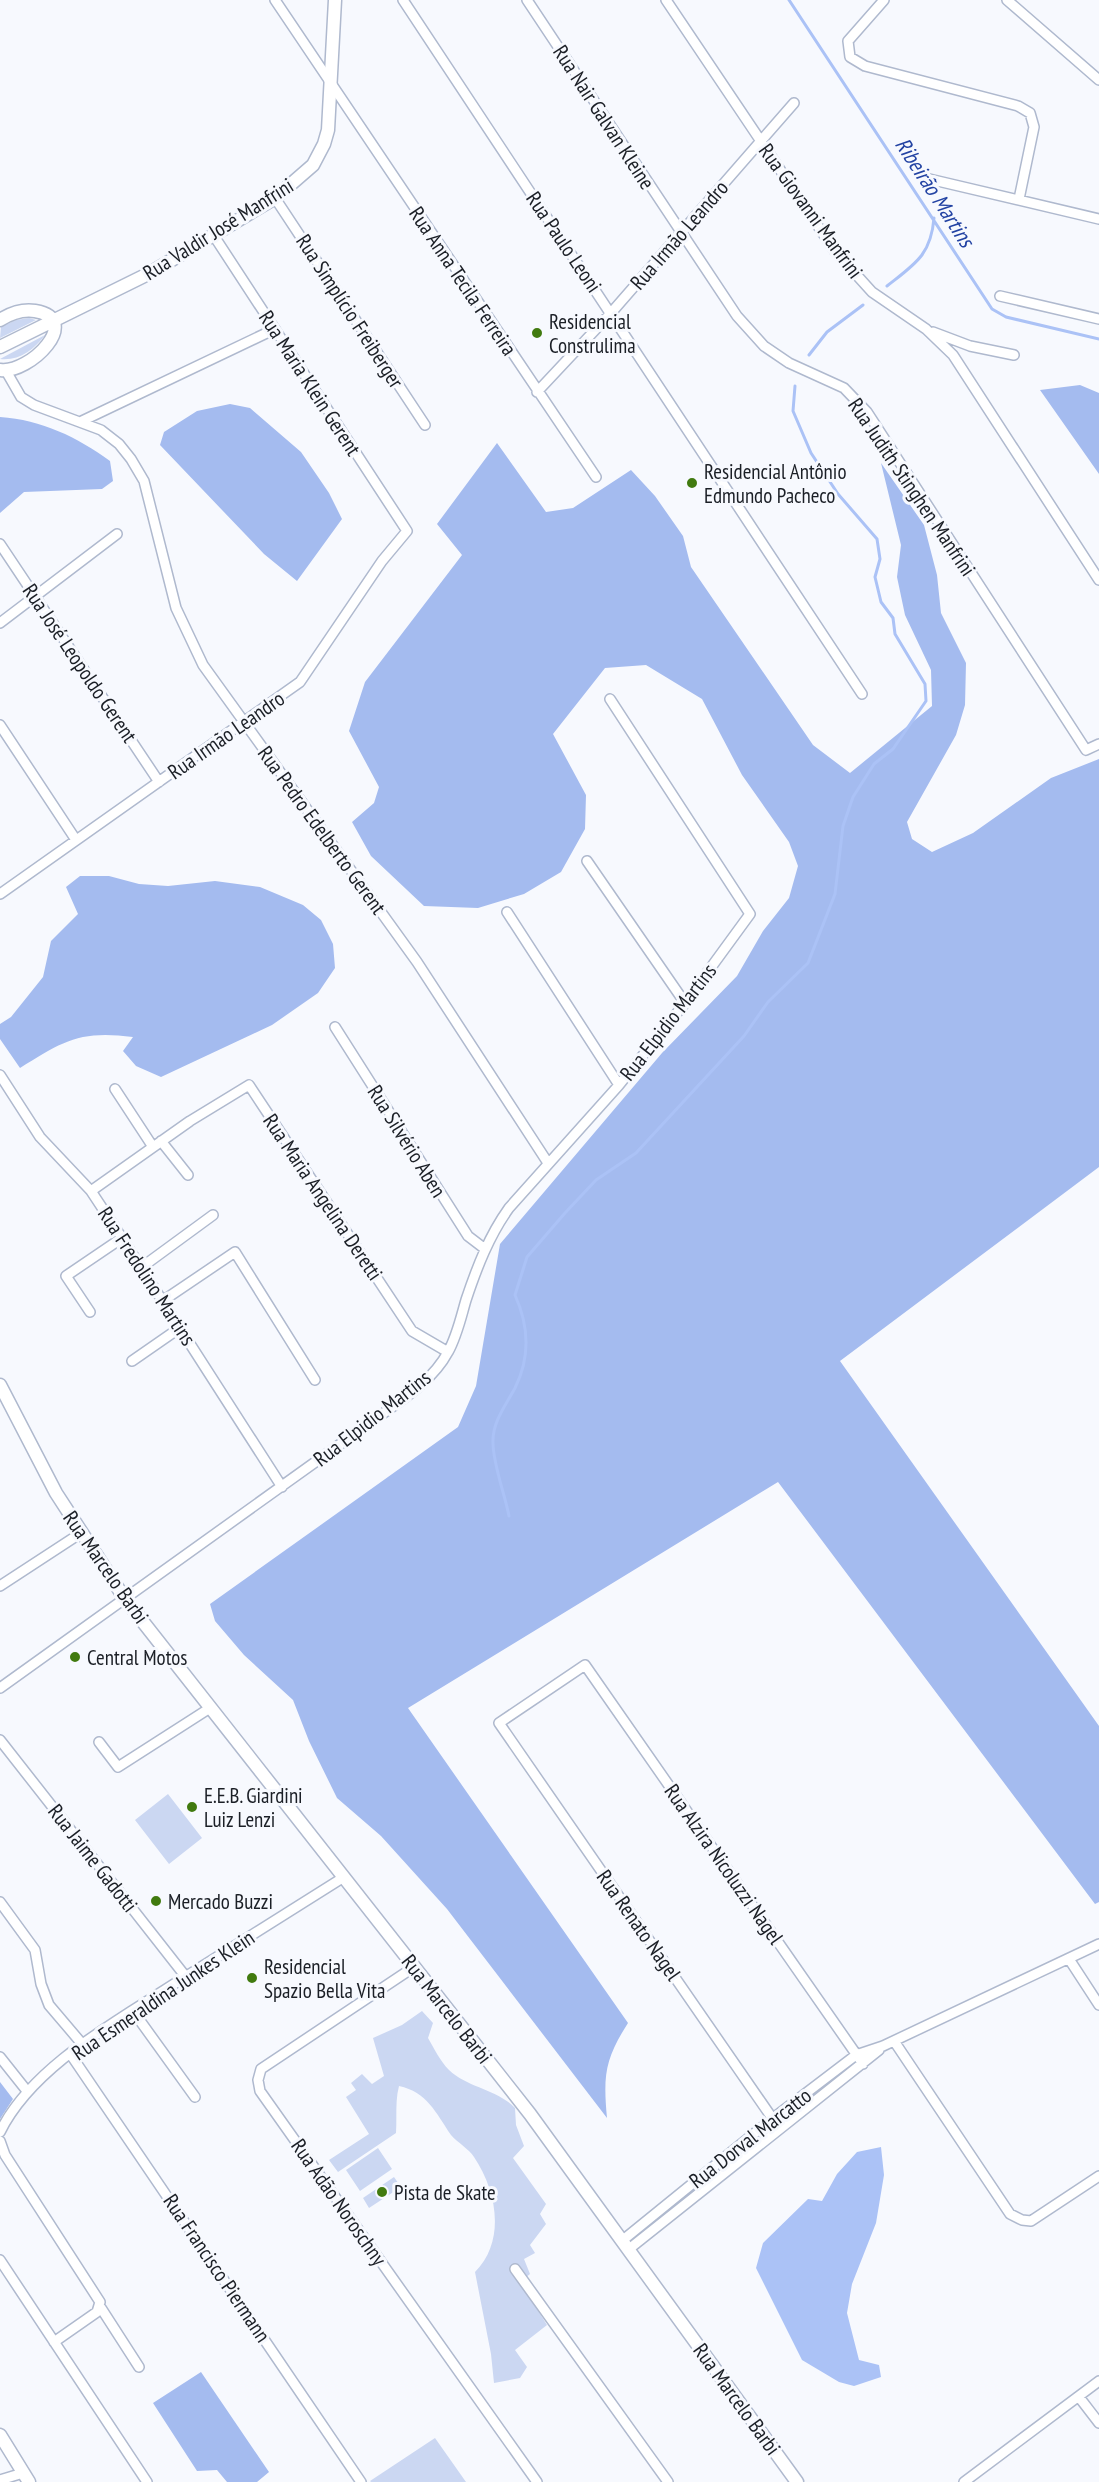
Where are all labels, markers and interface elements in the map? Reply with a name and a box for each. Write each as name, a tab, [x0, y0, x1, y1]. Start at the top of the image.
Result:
street label: Rua Nair Galvan Kleine	[547, 40, 661, 194]
water label: Ribeirão Martins	[889, 132, 982, 254]
street label: Rua Giovanni Manfrini	[753, 138, 869, 284]
street label: Rua Valdir José Manfrini	[138, 172, 298, 286]
street label: Rua Irmão Leandro	[624, 175, 734, 295]
street label: Rua Paulo Leoni	[520, 186, 608, 298]
street label: Rua Anna Tecila Ferreira	[403, 201, 523, 361]
street label: Rua Simplício Freiberger	[290, 229, 410, 393]
street label: Rua Maria Klein Gerent	[253, 305, 367, 461]
place label: Residencial Construlima	[549, 308, 636, 359]
marker: Residencial Construlima	[530, 326, 544, 340]
street label: Rua Judith Stinghen Manfrini	[842, 393, 982, 581]
place label: Residencial Antônio Edmundo Pacheco	[704, 458, 846, 509]
marker: Residencial Antônio Edmundo Pacheco	[685, 476, 699, 490]
street label: Rua José Leopoldo Gerent	[17, 578, 143, 748]
street label: Rua Irmão Leandro	[162, 685, 290, 785]
street label: Rua Pedro Edelberto Gerent	[252, 741, 392, 920]
street label: Rua Elpidio Martins	[614, 958, 722, 1086]
street label: Rua Silvério Aben	[362, 1080, 452, 1202]
street label: Rua Maria Angelina Deretti	[257, 1109, 389, 1285]
street label: Rua Fredolino Martins	[92, 1201, 202, 1351]
street label: Rua Elpidio Martins	[308, 1364, 436, 1472]
street label: Rua Marcelo Barbi	[57, 1505, 155, 1629]
place label: Central Motos	[87, 1644, 187, 1671]
marker: Central Motos	[68, 1650, 82, 1664]
street label: Rua Alzira Nicoluzzi Nagel	[659, 1779, 789, 1949]
place label: E.E.B. Giardini Luiz Lenzi	[204, 1782, 303, 1833]
street label: Rua Jaime Gadotti	[42, 1799, 144, 1917]
marker: E.E.B. Giardini Luiz Lenzi	[185, 1800, 199, 1814]
street label: Rua Renato Nagel	[591, 1864, 687, 1986]
place label: Mercado Buzzi	[168, 1888, 273, 1915]
marker: Mercado Buzzi	[149, 1894, 163, 1908]
street label: Rua Esmeraldina Junkes Klein	[67, 1924, 259, 2066]
street label: Rua Marcelo Barbi	[396, 1949, 498, 2069]
place label: Residencial Spazio Bella Vita	[264, 1953, 385, 2004]
marker: Residencial Spazio Bella Vita	[245, 1971, 259, 1985]
street label: Rua Dorval Marcatto	[684, 2082, 816, 2194]
street label: Rua Adão Noroschny	[285, 2133, 393, 2271]
place label: Pista de Skate	[394, 2179, 496, 2206]
marker: Pista de Skate	[375, 2185, 389, 2199]
street label: Rua Francisco Piermann	[157, 2189, 277, 2347]
street label: Rua Marcelo Barbi	[687, 2338, 787, 2460]

